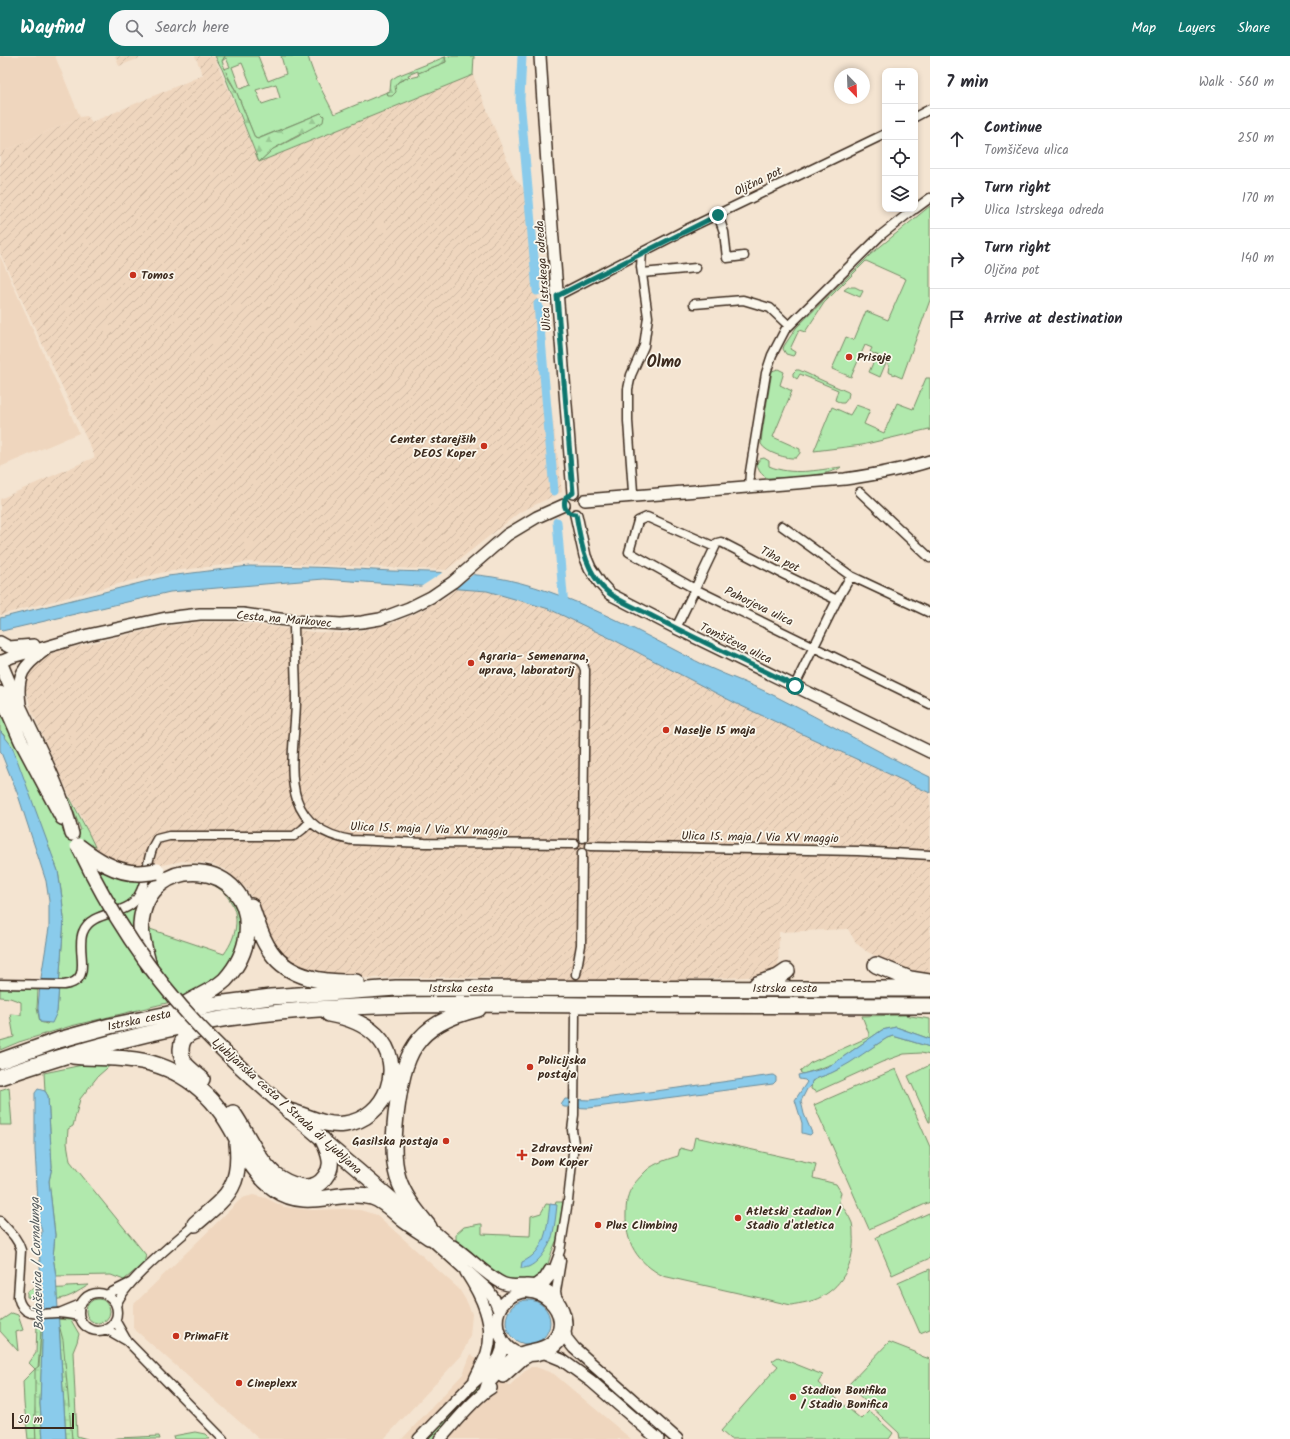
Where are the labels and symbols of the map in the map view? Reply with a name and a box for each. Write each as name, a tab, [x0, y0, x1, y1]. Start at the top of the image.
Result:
north arrow	[834, 68, 870, 104]
street label: Oljčna pot	[731, 162, 786, 201]
route end	[709, 206, 727, 224]
street label: Ulica Istrskega odreda	[530, 220, 557, 332]
place label: Tomos	[141, 266, 174, 285]
marker: Tomos	[128, 270, 138, 280]
place label: Prisoje	[857, 348, 891, 367]
district label: Olmo	[647, 350, 681, 375]
marker: Prisoje	[844, 352, 854, 362]
place label: Center starejših DEOS Koper	[390, 430, 477, 463]
marker: Center starejših DEOS Koper	[479, 441, 489, 451]
street label: Tiha pot	[757, 541, 803, 578]
street label: Pahorjeva ulica	[721, 582, 797, 631]
street label: Cesta na Markovec	[236, 606, 332, 633]
street label: Tomšičeva ulica	[696, 618, 775, 669]
place label: Agraria- Semenarna, uprava, laboratorij	[479, 647, 589, 680]
marker: Agraria- Semenarna, uprava, laboratorij	[466, 658, 476, 668]
route start	[786, 677, 804, 695]
place label: Naselje 15 maja	[674, 721, 755, 740]
marker: Naselje 15 maja	[661, 725, 671, 735]
street label: Ulica 15. maja / Via XV maggio	[350, 817, 508, 842]
street label: Ulica 15. maja / Via XV maggio	[681, 827, 839, 848]
street label: Istrska cesta	[429, 979, 494, 998]
street label: Istrska cesta	[753, 979, 818, 998]
street label: Istrska cesta	[105, 1004, 173, 1037]
street label: Ljubljanska cesta / Strada di Ljubljana	[207, 1033, 366, 1180]
place label: Policijska postaja	[537, 1051, 586, 1084]
marker: Policijska postaja	[525, 1062, 535, 1072]
place label: Gasilska postaja	[352, 1132, 438, 1151]
marker: Gasilska postaja	[441, 1136, 451, 1146]
place label: Zdravstveni Dom Koper	[531, 1139, 593, 1172]
marker: Zdravstveni Dom Koper	[516, 1149, 528, 1161]
water label: Badaševica / Cornalunga	[25, 1196, 50, 1331]
place label: Atletski stadion / Stadio d'atletica	[746, 1202, 842, 1235]
marker: Atletski stadion / Stadio d'atletica	[733, 1213, 743, 1223]
place label: Plus Climbing	[606, 1216, 678, 1235]
marker: Plus Climbing	[593, 1220, 603, 1230]
place label: PrimaFit	[184, 1327, 230, 1346]
marker: PrimaFit	[171, 1331, 181, 1341]
place label: Cineplexx	[247, 1374, 297, 1393]
marker: Cineplexx	[234, 1378, 244, 1388]
place label: Stadion Bonifika / Stadio Bonifica	[800, 1381, 888, 1414]
marker: Stadion Bonifika / Stadio Bonifica	[788, 1392, 798, 1402]
scale bar	[12, 1411, 74, 1430]

